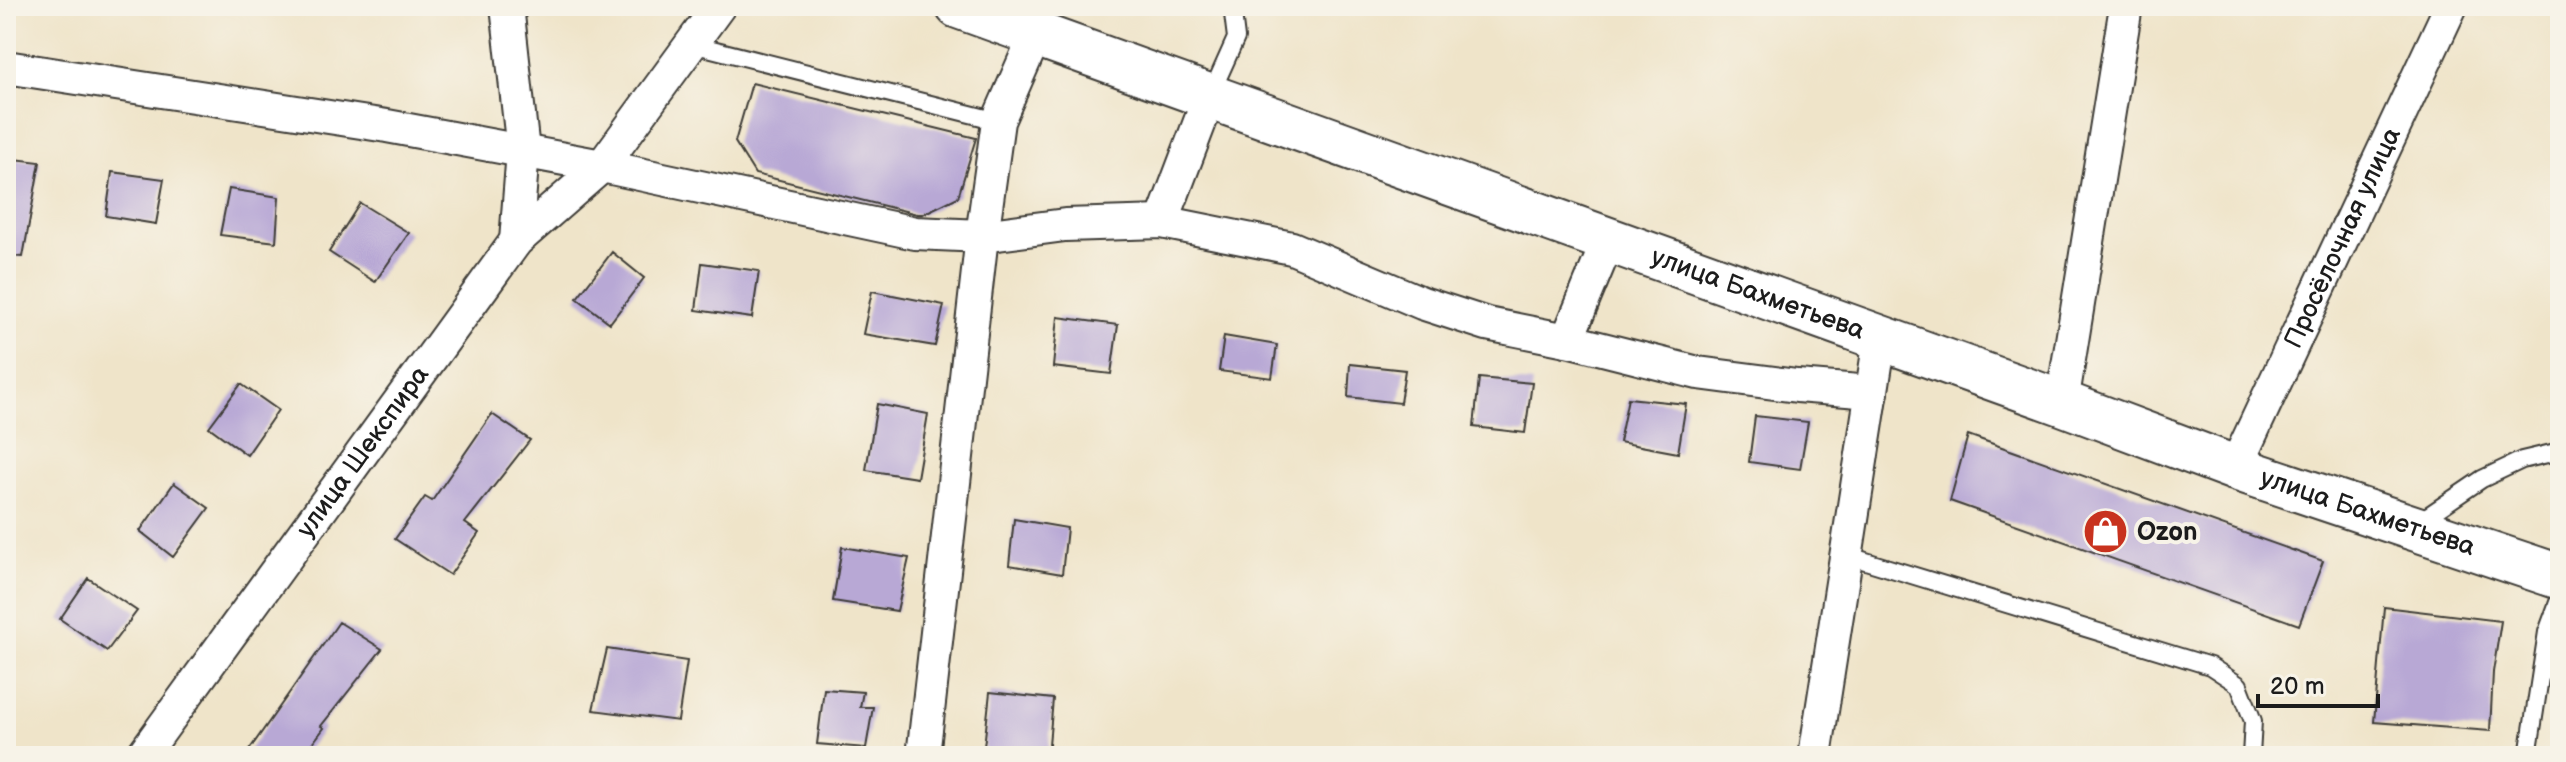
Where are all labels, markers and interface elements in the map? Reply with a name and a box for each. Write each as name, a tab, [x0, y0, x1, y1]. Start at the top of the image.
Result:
street label: Просёлочная улица	[2278, 123, 2407, 353]
street label: улица Бахметьева	[1647, 241, 1869, 346]
street label: улица Шекспира	[290, 360, 436, 544]
street label: улица Бахметьева	[2256, 462, 2479, 563]
shop icon: Ozon	[2082, 508, 2130, 556]
place label: Ozon	[2137, 517, 2198, 548]
scale bar	[2258, 658, 2378, 708]
text: 20 m	[2270, 672, 2325, 701]

